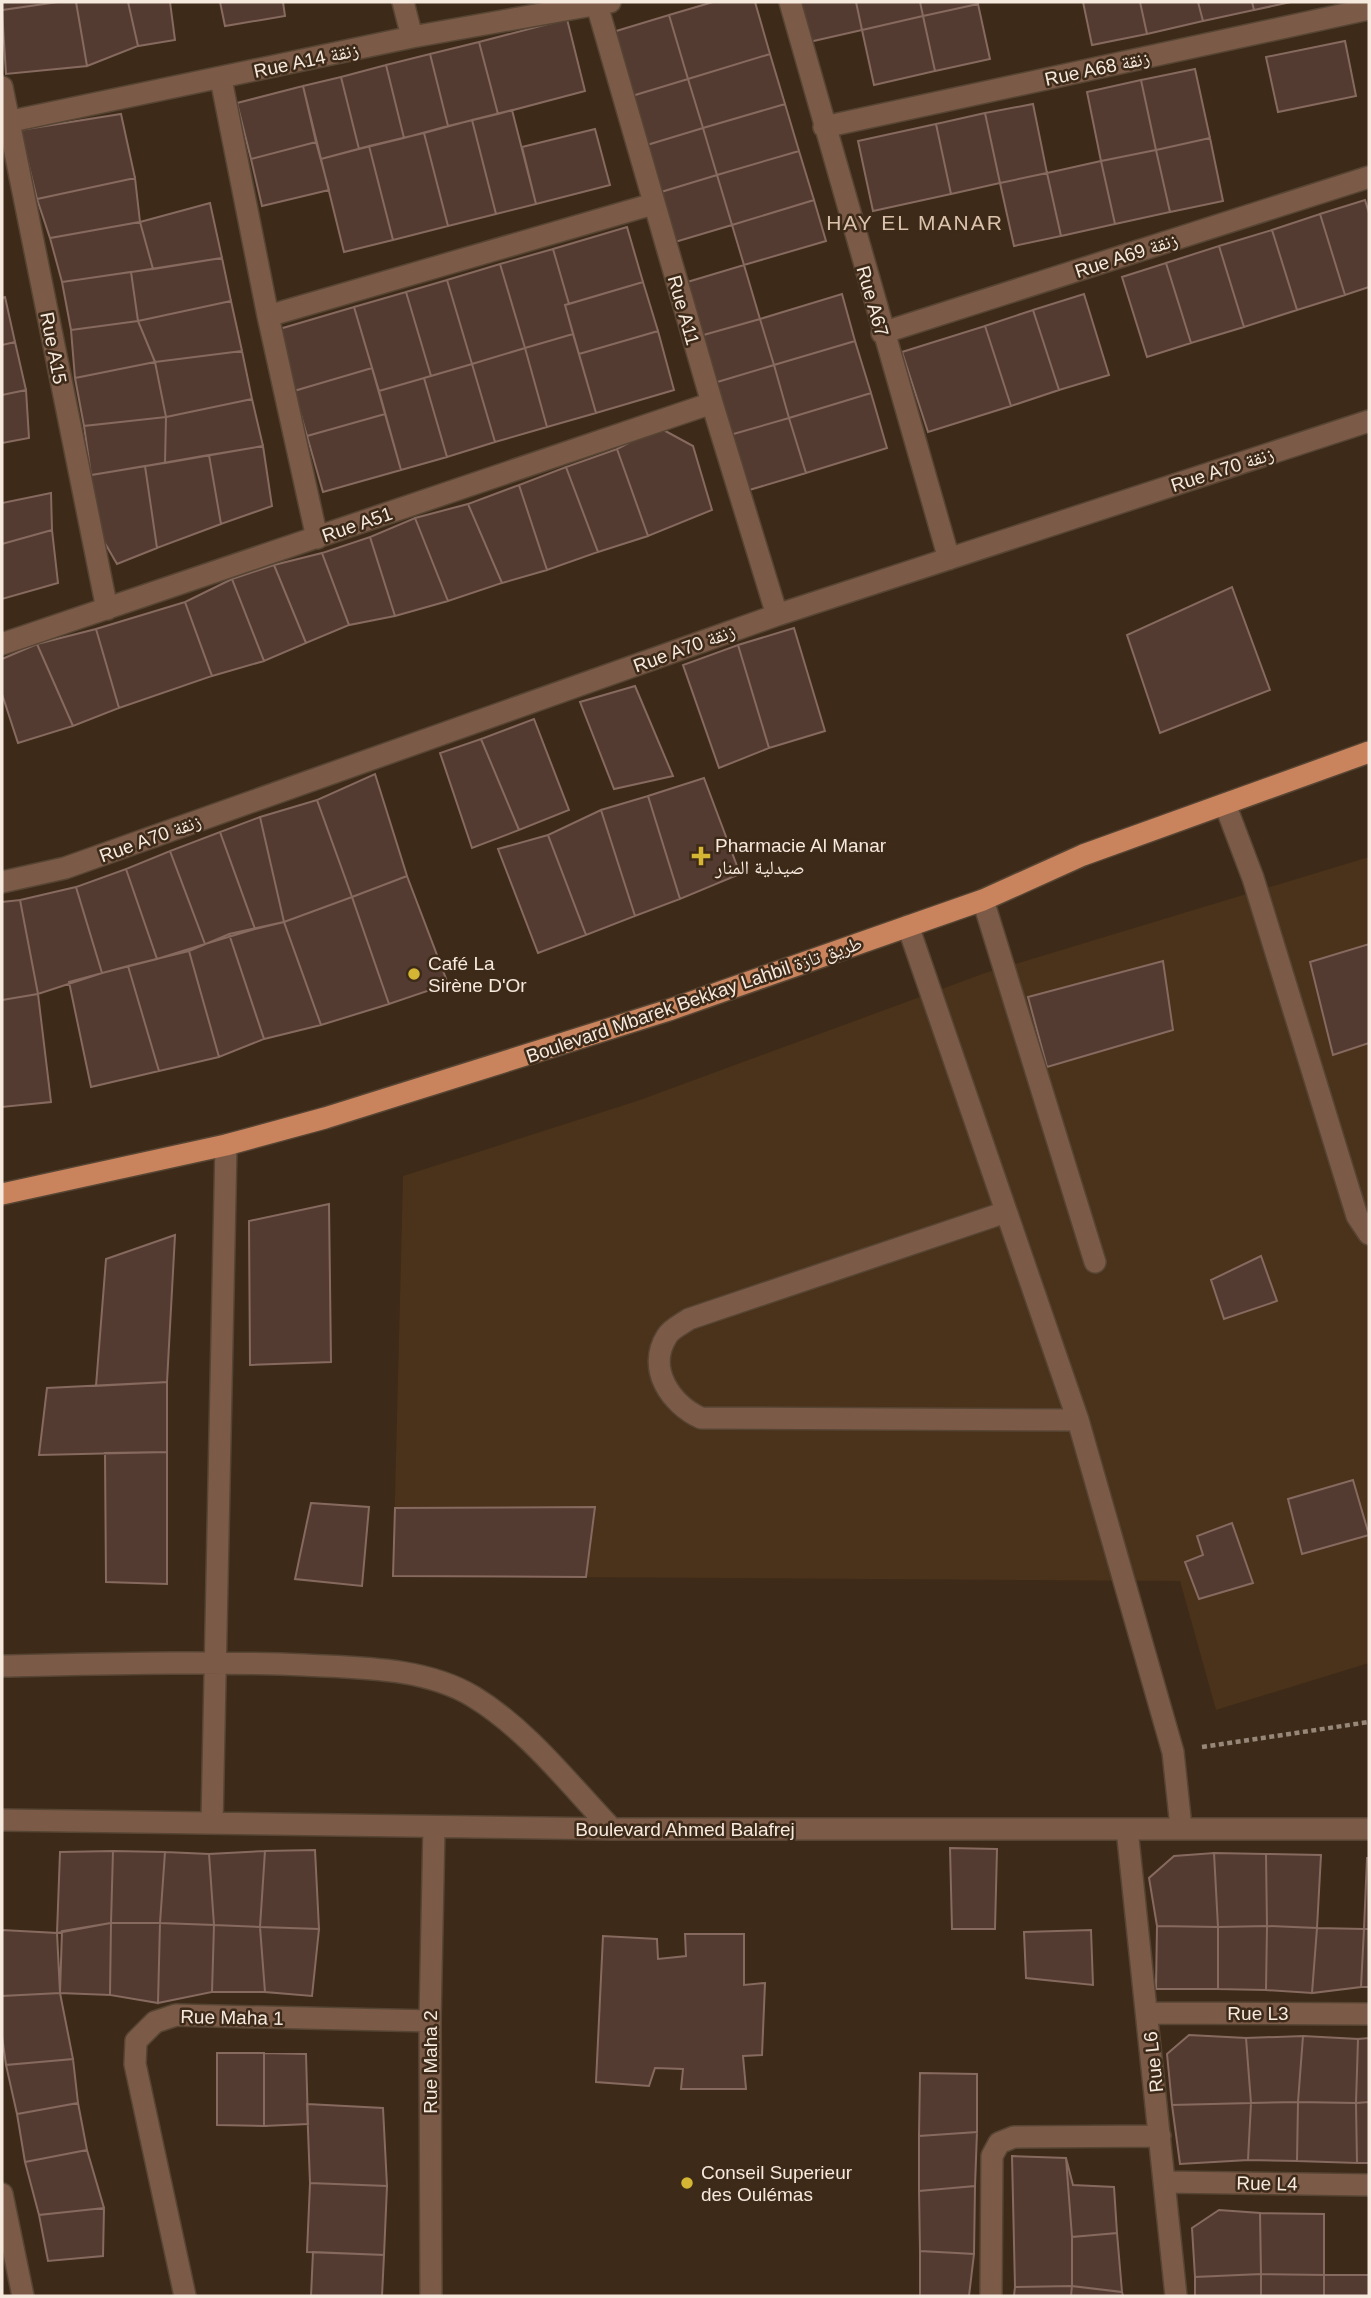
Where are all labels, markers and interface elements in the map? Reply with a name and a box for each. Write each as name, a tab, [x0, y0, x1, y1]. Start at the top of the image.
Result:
street label: Rue A14 زنقة	[252, 39, 361, 83]
street label: Rue A68 زنقة	[1043, 47, 1152, 91]
district label: HAY EL MANAR	[826, 211, 1004, 234]
street label: Rue A69 زنقة	[1072, 229, 1180, 283]
street label: Rue A67	[852, 263, 893, 339]
street label: Rue A11	[664, 273, 703, 347]
street label: Rue A15	[36, 310, 71, 386]
street label: Rue A70 زنقة	[1168, 443, 1276, 497]
street label: Rue A51	[319, 503, 395, 546]
street label: Rue A70 زنقة	[630, 620, 738, 678]
street label: Rue A70 زنقة	[96, 810, 204, 868]
place label: Pharmacie Al Manar صيدلية المنار	[714, 835, 887, 879]
marker: Pharmacie Al Manar صيدلية المنار	[693, 848, 709, 864]
street label: Boulevard Mbarek Bekkay Lahbil طريق تازة	[524, 932, 865, 1068]
place label: Café La Sirène D'Or	[428, 953, 527, 996]
marker: Café La Sirène D'Or	[406, 966, 422, 982]
street label: Boulevard Ahmed Balafrej	[575, 1819, 795, 1840]
street label: Rue L3	[1227, 2003, 1289, 2024]
street label: Rue Maha 1	[180, 2006, 284, 2029]
street label: Rue Maha 2	[420, 2010, 441, 2114]
street label: Rue L6	[1140, 2030, 1167, 2094]
place label: Conseil Superieur des Oulémas	[701, 2162, 853, 2205]
street label: Rue L4	[1236, 2172, 1298, 2195]
marker: Conseil Superieur des Oulémas	[679, 2175, 695, 2191]

